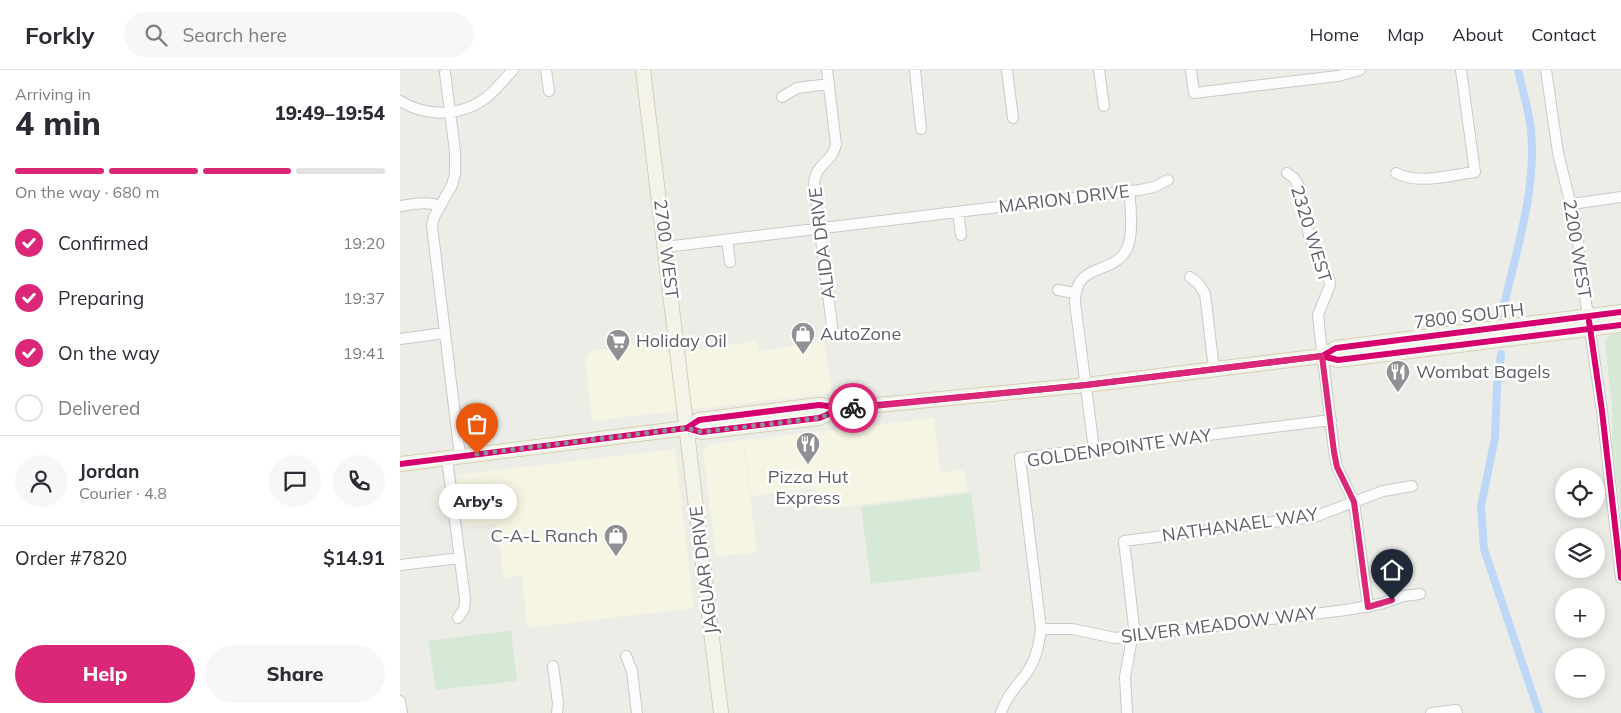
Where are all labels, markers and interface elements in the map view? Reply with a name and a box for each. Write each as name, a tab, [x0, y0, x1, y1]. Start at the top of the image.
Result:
search box	[124, 12, 474, 57]
text: Forkly	[25, 20, 94, 50]
icon: search	[142, 21, 170, 49]
text: Search here	[182, 23, 287, 47]
text: Home	[1309, 23, 1359, 46]
text: Map	[1387, 23, 1424, 46]
text: About	[1452, 23, 1503, 46]
text: Contact	[1531, 23, 1596, 46]
text: Arriving in	[15, 84, 91, 104]
text: 19:49–19:54	[274, 101, 385, 125]
text: 4 min	[15, 103, 101, 143]
street label: MARION DRIVE	[997, 179, 1131, 218]
text: On the way · 680 m	[15, 182, 160, 202]
street label: 2320 WEST	[1286, 183, 1337, 285]
street label: ALIDA DRIVE	[803, 186, 840, 300]
street label: 2700 WEST	[649, 198, 684, 300]
street label: 2200 WEST	[1558, 198, 1597, 300]
icon: check	[15, 229, 43, 257]
text: Confirmed	[58, 231, 149, 255]
text: 19:20	[343, 233, 385, 253]
icon: check	[15, 284, 43, 312]
text: Preparing	[58, 286, 144, 310]
text: 19:37	[343, 288, 385, 308]
street label: 7800 SOUTH	[1413, 297, 1525, 334]
shop icon: AutoZone	[790, 321, 816, 355]
place label: AutoZone	[820, 322, 901, 345]
supermarket icon: Holiday Oil	[605, 328, 631, 362]
place label: Holiday Oil	[636, 329, 727, 352]
icon: check	[15, 339, 43, 367]
text: On the way	[58, 341, 160, 365]
text: 19:41	[343, 343, 385, 363]
restaurant icon: Wombat Bagels	[1385, 359, 1411, 393]
place label: Wombat Bagels	[1416, 360, 1551, 383]
courier	[828, 383, 878, 433]
icon: bike	[839, 394, 867, 422]
text: Delivered	[58, 396, 140, 420]
pin	[456, 403, 498, 454]
icon: bag	[463, 410, 491, 438]
street label: GOLDENPOINTE WAY	[1025, 423, 1214, 472]
restaurant icon: Pizza Hut Express	[795, 431, 821, 465]
button: person	[15, 455, 67, 507]
button: chat	[269, 455, 321, 507]
button: phone	[333, 455, 385, 507]
text: Jordan	[79, 459, 139, 483]
place label: Pizza Hut Express	[768, 465, 848, 509]
map controls	[1555, 468, 1605, 698]
button: locate	[1555, 468, 1605, 518]
text: Courier · 4.8	[79, 483, 167, 503]
callout: Arby's	[438, 484, 516, 519]
text: Arby's	[453, 491, 503, 511]
street label: NATHANAEL WAY	[1161, 502, 1320, 547]
street label: JAGUAR DRIVE	[684, 505, 723, 636]
shop icon: C-A-L Ranch	[603, 523, 629, 557]
place label: C-A-L Ranch	[491, 524, 598, 547]
button: layers	[1555, 528, 1605, 578]
text: Order #7820	[15, 546, 127, 570]
text: $14.91	[323, 546, 385, 570]
pin	[1371, 549, 1413, 600]
icon: home	[1378, 556, 1406, 584]
button: +	[1555, 588, 1605, 638]
street label: SILVER MEADOW WAY	[1120, 601, 1319, 648]
button: Help	[15, 645, 195, 703]
button: Share	[205, 645, 385, 703]
button: −	[1555, 648, 1605, 698]

